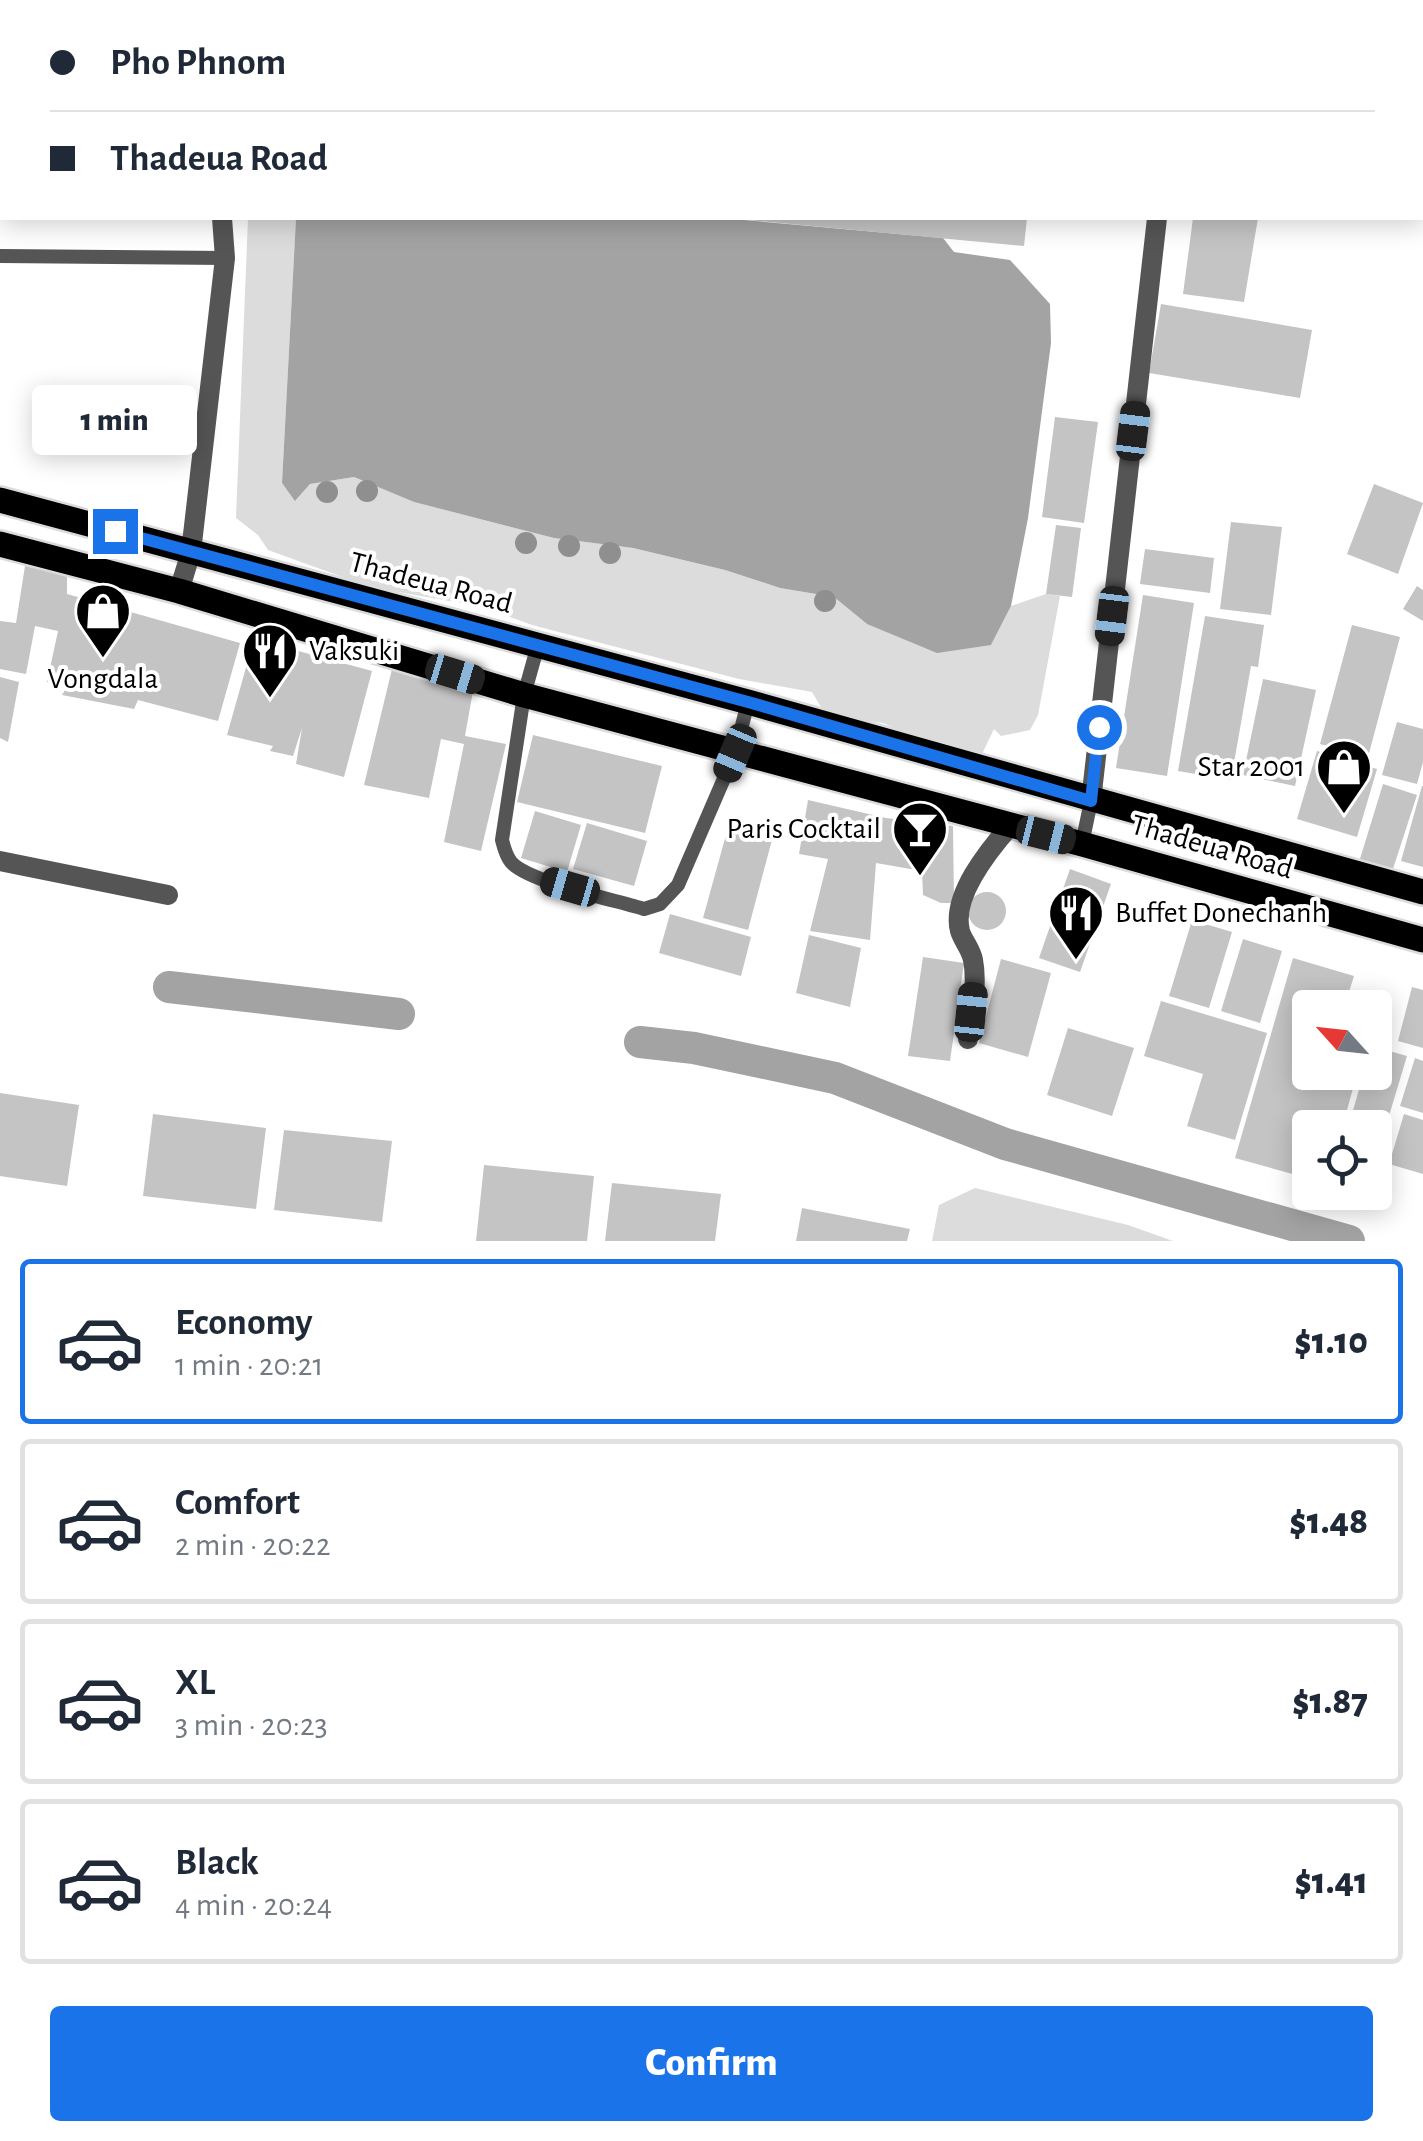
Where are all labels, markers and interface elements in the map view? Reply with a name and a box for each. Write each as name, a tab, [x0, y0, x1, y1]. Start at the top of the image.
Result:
text: Pho Phnom	[110, 44, 286, 82]
text: Thadeua Road	[110, 140, 328, 178]
callout: 1 min	[32, 386, 198, 456]
car	[1114, 399, 1152, 463]
text: 1 min	[80, 404, 149, 436]
route end	[93, 509, 138, 554]
street label: Thadeua Road	[346, 547, 516, 619]
shop icon: Vongdala	[73, 581, 133, 660]
car	[1093, 584, 1131, 648]
restaurant icon: Vaksuki	[240, 621, 300, 700]
place label: Vaksuki	[309, 636, 399, 666]
car	[422, 651, 488, 697]
place label: Vongdala	[48, 664, 158, 694]
route start	[1077, 705, 1122, 750]
car	[709, 720, 761, 786]
shop icon: Star 2001	[1314, 737, 1374, 816]
place label: Star 2001	[1197, 752, 1305, 782]
bar icon: Paris Cocktail	[890, 799, 950, 878]
street label: Thadeua Road	[1128, 810, 1296, 884]
car	[1013, 813, 1079, 857]
place label: Paris Cocktail	[727, 814, 881, 844]
car	[537, 864, 603, 910]
restaurant icon: Buffet Donechanh	[1046, 883, 1106, 962]
place label: Buffet Donechanh	[1115, 898, 1327, 928]
car	[953, 981, 989, 1043]
north arrow	[1292, 990, 1392, 1090]
map controls	[1292, 990, 1392, 1210]
button: locate	[1292, 1110, 1392, 1210]
icon: car	[55, 1297, 145, 1387]
text: Economy	[175, 1304, 313, 1342]
text: $1.10	[1294, 1323, 1368, 1361]
text: 1 min · 20:21	[175, 1349, 323, 1381]
icon: car	[55, 1477, 145, 1567]
text: Comfort	[175, 1484, 300, 1522]
text: $1.48	[1289, 1503, 1368, 1541]
text: 2 min · 20:22	[175, 1529, 331, 1561]
icon: car	[55, 1657, 145, 1747]
text: XL	[175, 1664, 215, 1702]
text: $1.87	[1292, 1683, 1368, 1721]
text: 3 min · 20:23	[175, 1709, 328, 1741]
icon: car	[55, 1837, 145, 1927]
text: Black	[175, 1844, 259, 1882]
text: $1.41	[1294, 1863, 1368, 1901]
text: 4 min · 20:24	[175, 1889, 332, 1921]
button: Confirm	[50, 2006, 1373, 2121]

